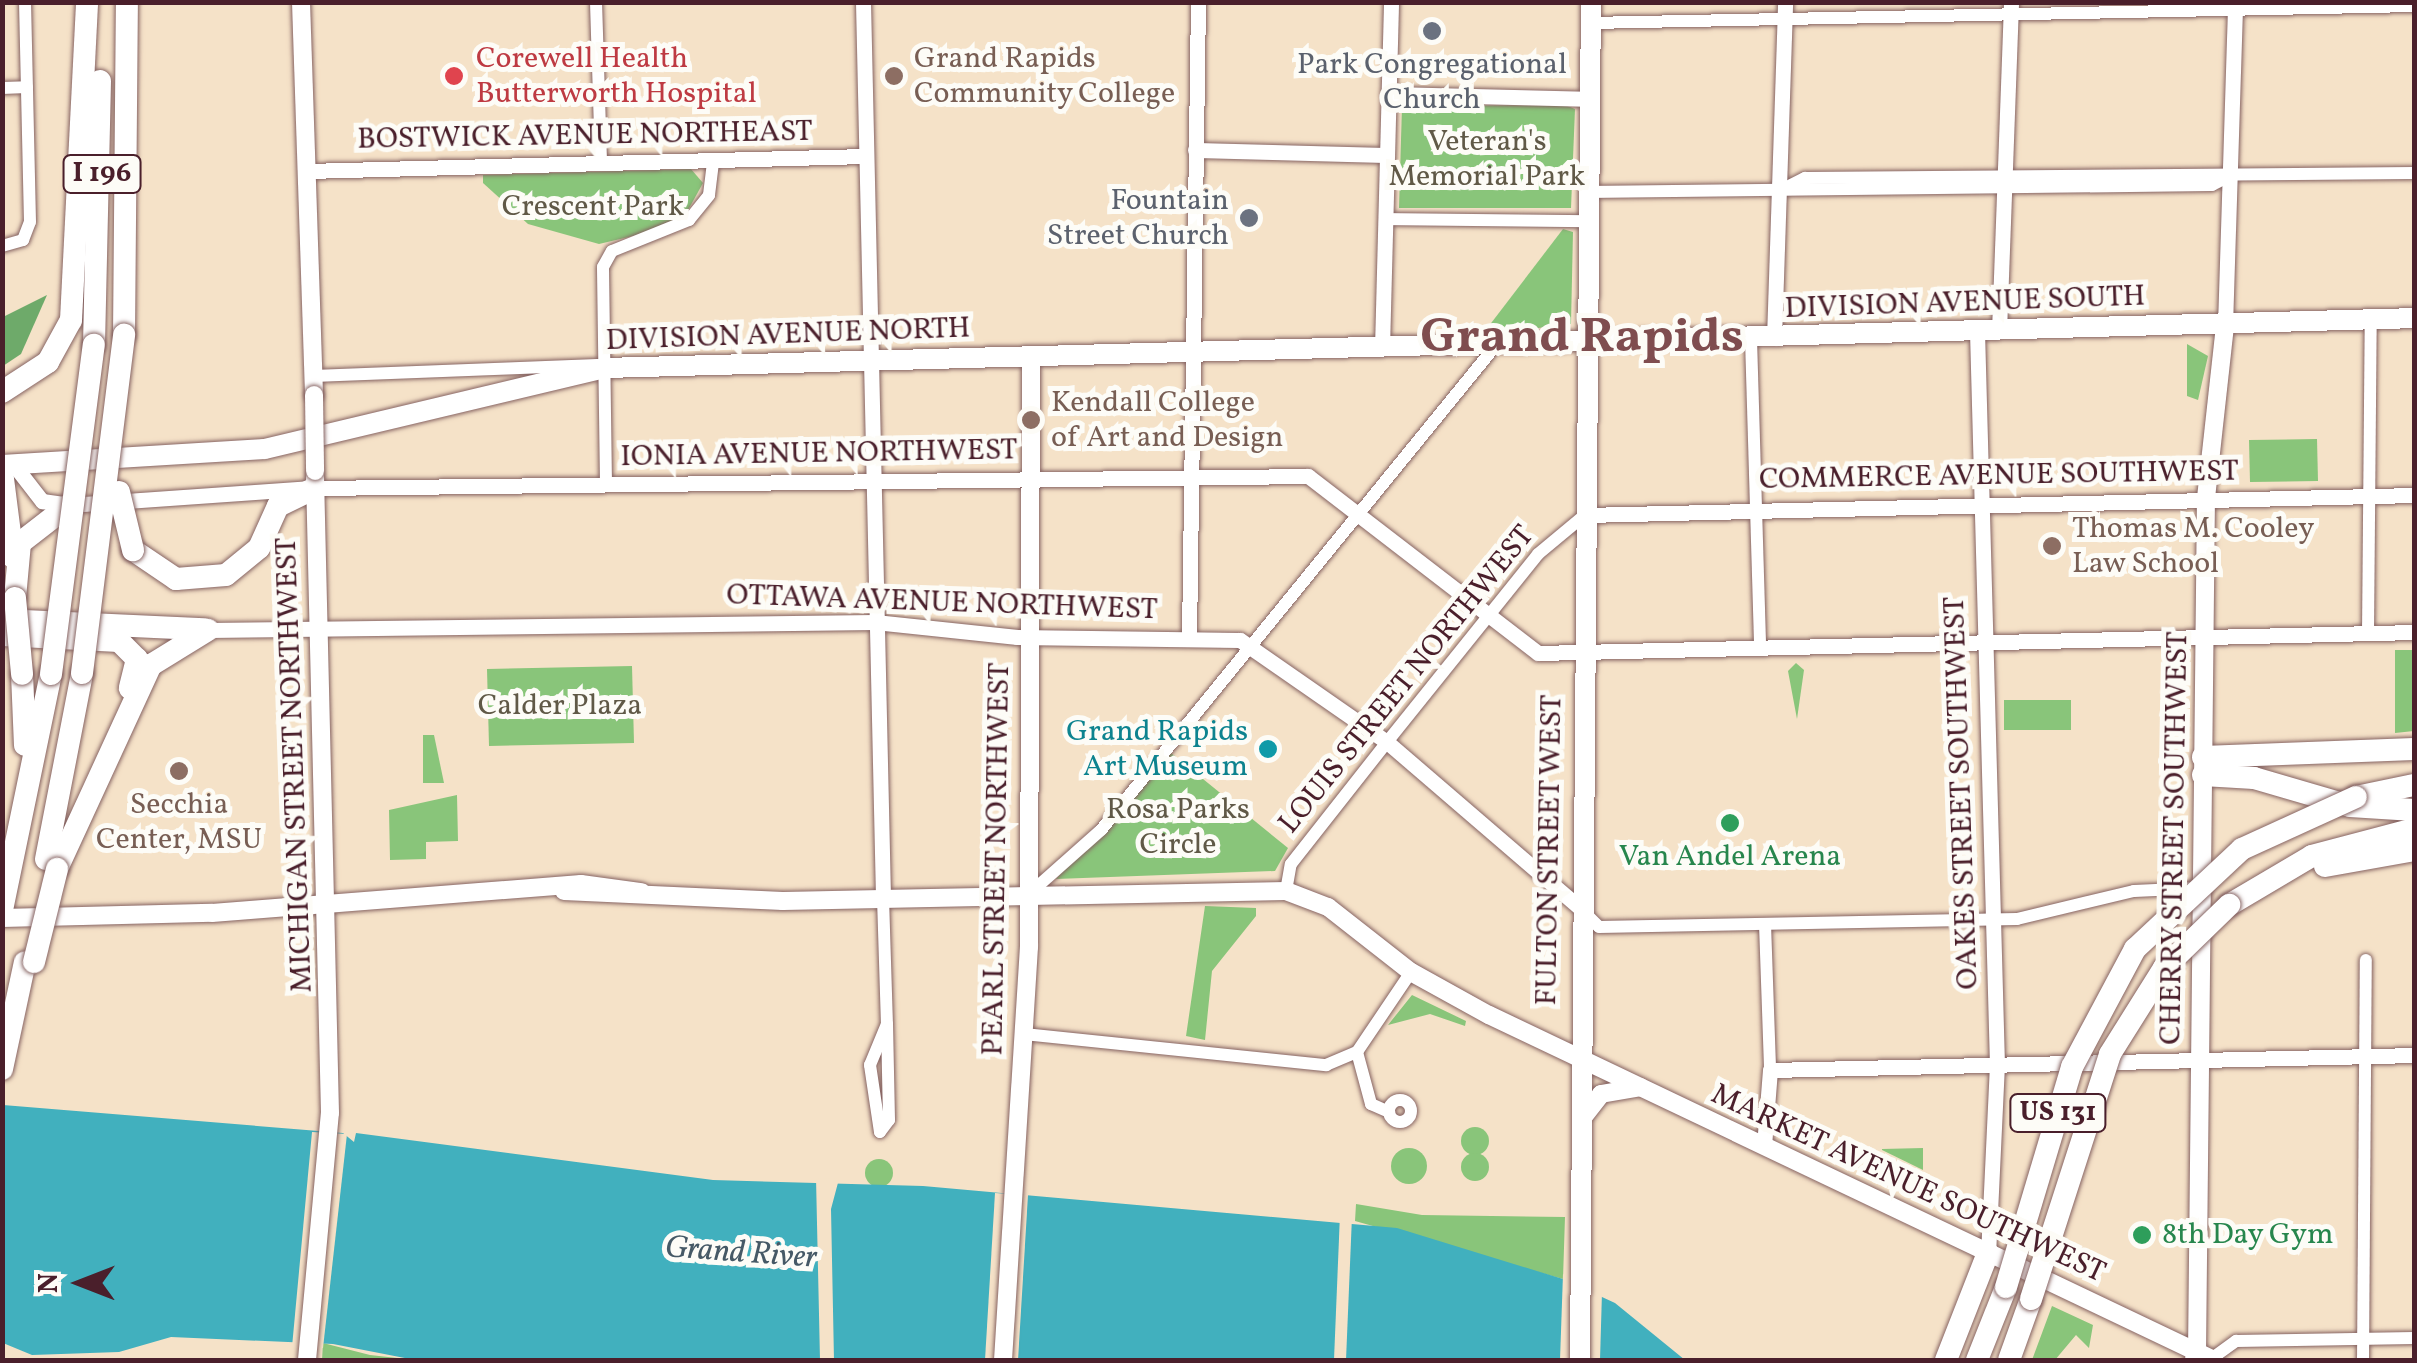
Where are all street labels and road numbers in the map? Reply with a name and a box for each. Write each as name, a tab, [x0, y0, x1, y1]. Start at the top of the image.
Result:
street label: BOSTWICK AVENUE NORTHEAST	[357, 114, 813, 158]
road number: I 196	[62, 151, 142, 197]
street label: DIVISION AVENUE SOUTH	[1784, 279, 2146, 327]
street label: DIVISION AVENUE NORTH	[605, 311, 971, 359]
street label: IONIA AVENUE NORTHWEST	[620, 433, 1018, 475]
street label: COMMERCE AVENUE SOUTHWEST	[1759, 454, 2239, 498]
street label: LOUIS STREET NORTHWEST	[1271, 518, 1543, 842]
street label: MICHIGAN STREET NORTHWEST	[269, 536, 321, 994]
street label: OTTAWA AVENUE NORTHWEST	[726, 577, 1158, 629]
street label: OAKES STREET SOUTHWEST	[1937, 595, 1987, 991]
street label: CHERRY STREET SOUTHWEST	[2153, 630, 2197, 1046]
street label: PEARL STREET NORTHWEST	[976, 662, 1018, 1056]
street label: FULTON STREET WEST	[1529, 693, 1571, 1007]
street label: MARKET AVENUE SOUTHWEST	[1705, 1076, 2111, 1292]
road number: US 131	[2008, 1090, 2108, 1136]

